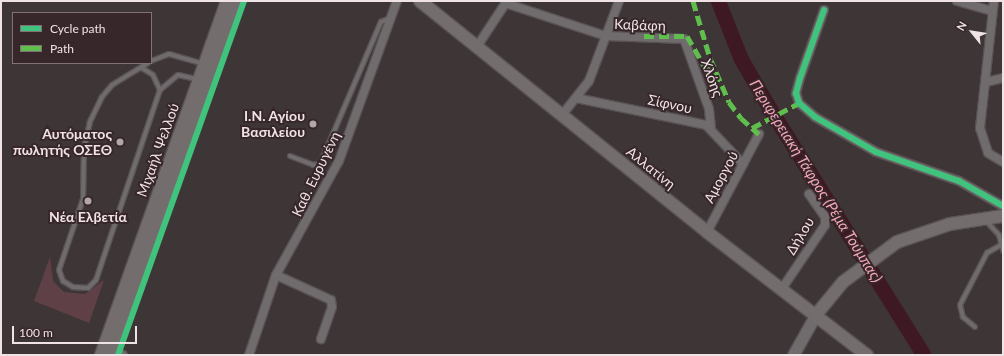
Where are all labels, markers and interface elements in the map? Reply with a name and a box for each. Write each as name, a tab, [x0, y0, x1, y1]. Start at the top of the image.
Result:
legend	[12, 12, 152, 64]
north arrow	[952, 12, 992, 52]
street label: Καβάφη	[614, 16, 666, 34]
text: N	[953, 19, 969, 33]
text: Cycle path	[50, 21, 105, 36]
text: Path	[50, 41, 74, 56]
street label: Χλόης	[697, 57, 727, 99]
water label: Περιφερειακή Τάφρος (Ρέμα Τούμπας)	[746, 76, 886, 286]
street label: Σίφνου	[646, 91, 694, 117]
street label: Μιχαήλ Ψελλού	[133, 101, 183, 199]
place label: Ι.Ν. Αγίου Βασιλείου	[241, 108, 305, 140]
marker: Ι.Ν. Αγίου Βασιλείου	[308, 119, 318, 129]
place label: Αυτόματος πωλητής ΟΣΕΘ	[13, 126, 112, 158]
street label: Καθ. Ευρυγένη	[288, 129, 344, 219]
marker: Αυτόματος πωλητής ΟΣΕΘ	[115, 137, 125, 147]
street label: Αλλατίνη	[623, 143, 679, 193]
street label: Αμοργού	[700, 148, 742, 206]
marker: Νέα Ελβετία	[82, 195, 94, 207]
place label: Νέα Ελβετία	[49, 209, 127, 225]
street label: Δήλου	[782, 214, 818, 258]
scale bar	[14, 318, 139, 344]
text: 100 m	[19, 325, 53, 340]

